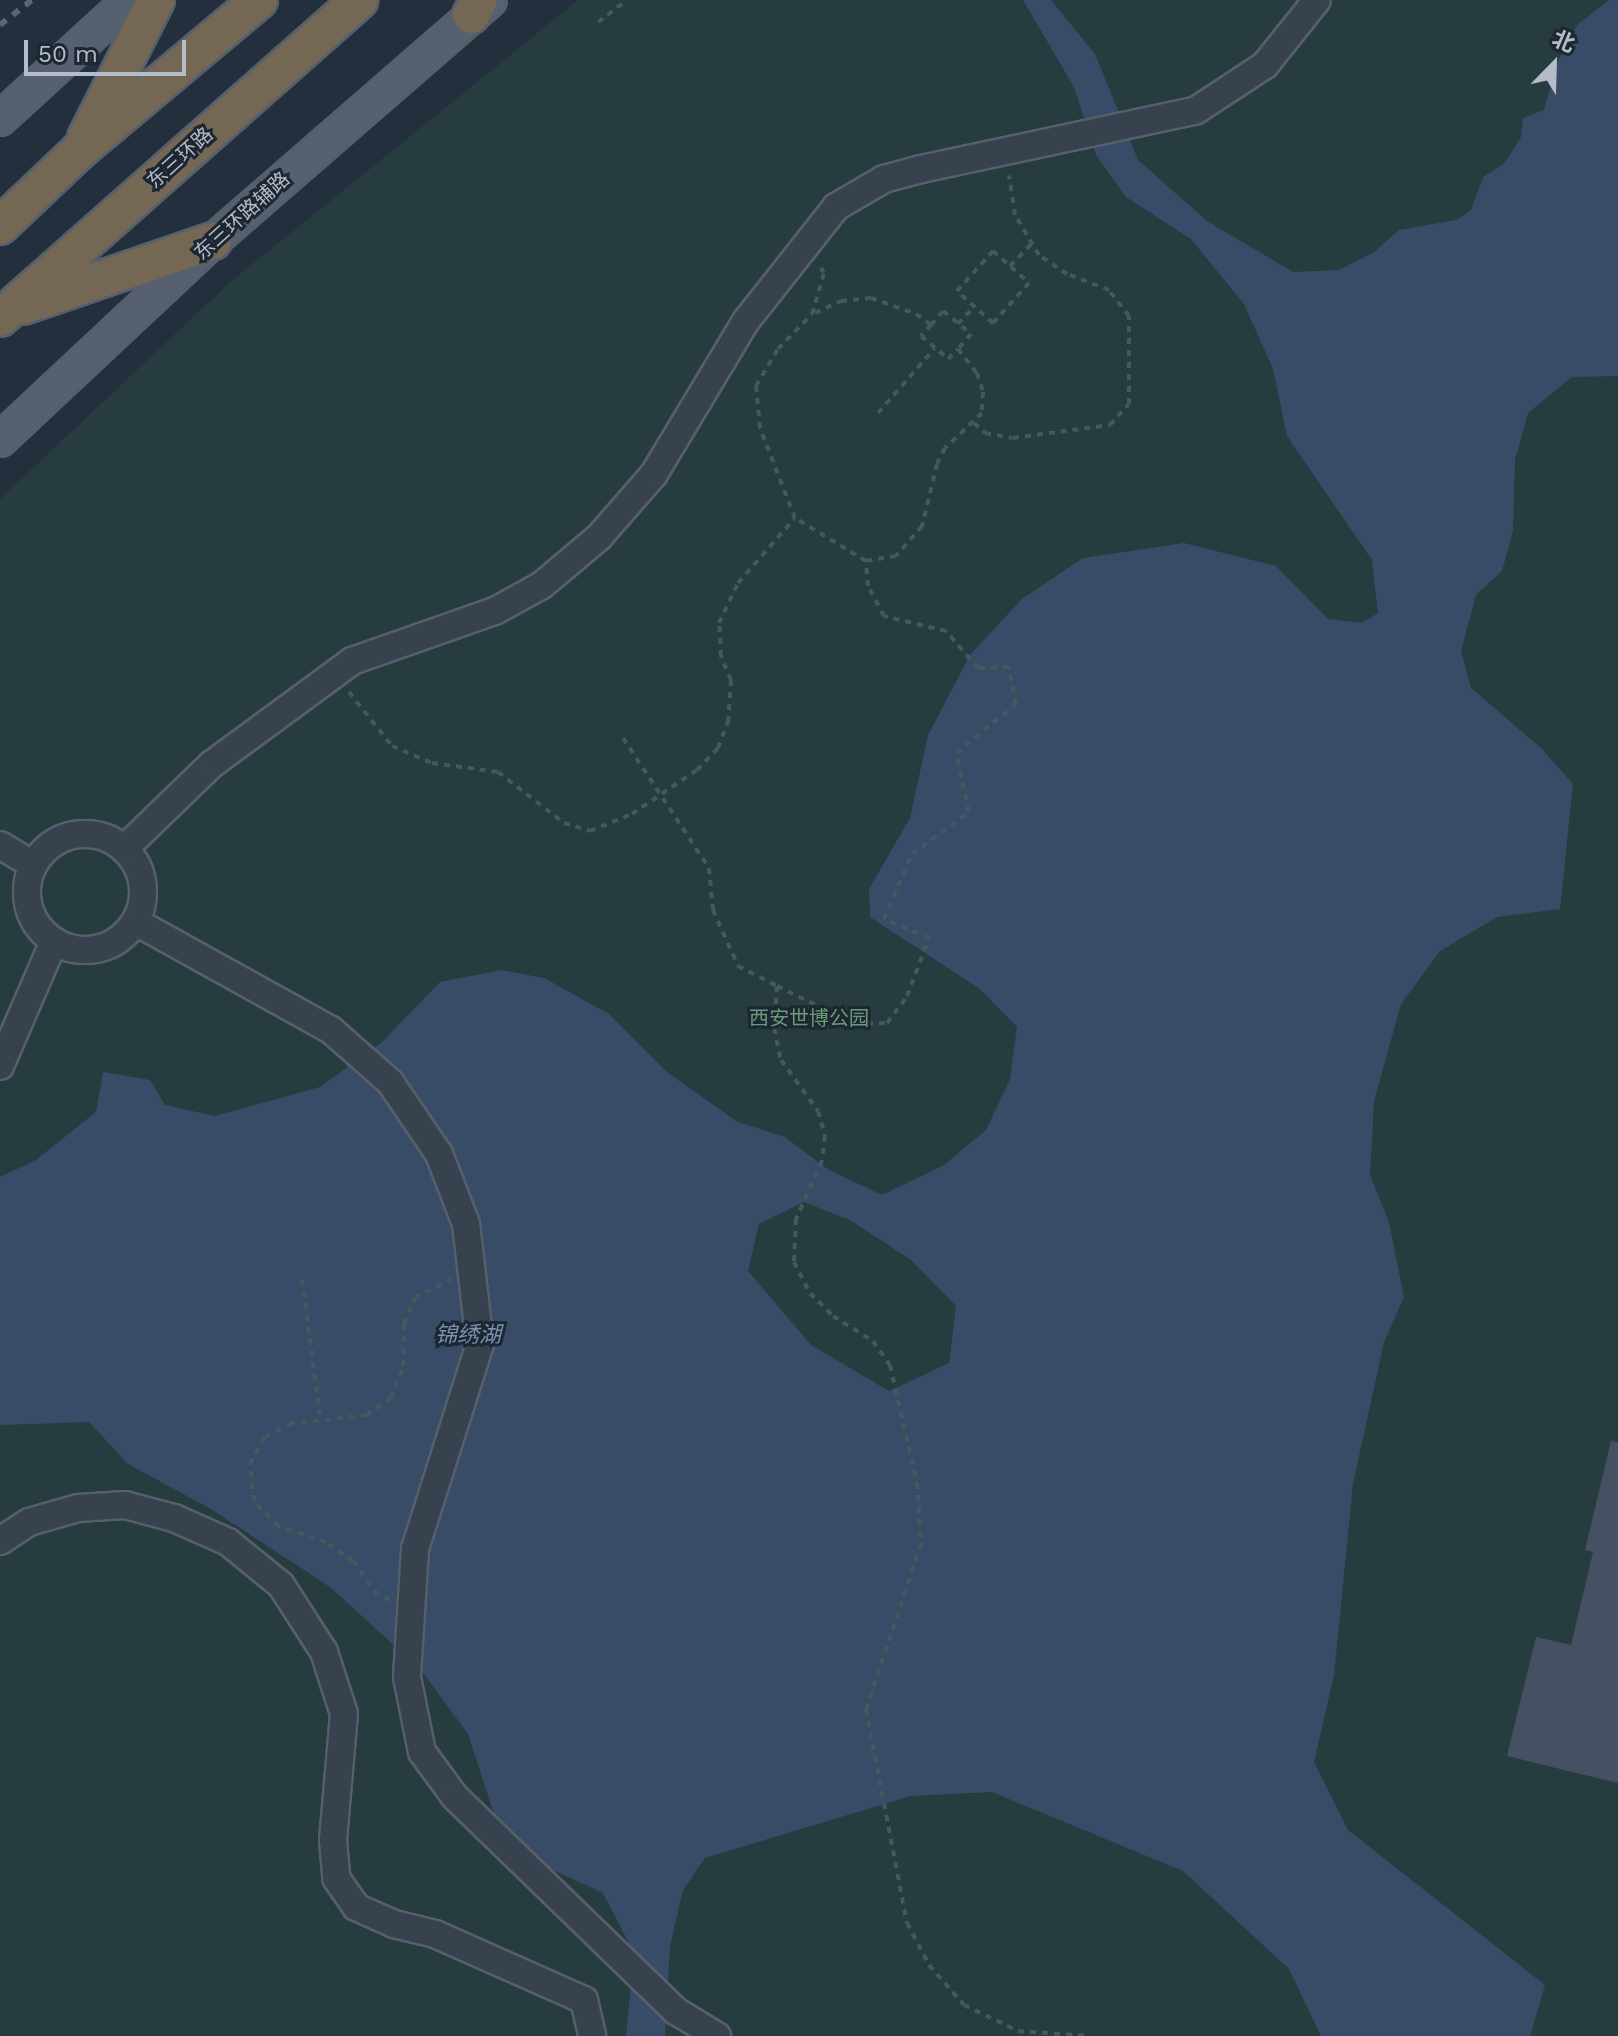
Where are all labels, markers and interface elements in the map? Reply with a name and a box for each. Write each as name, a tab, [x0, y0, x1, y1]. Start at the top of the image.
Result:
scale bar	[28, 24, 190, 74]
north arrow	[1514, 24, 1594, 104]
text: 北	[1549, 26, 1579, 57]
text: 50 m	[38, 40, 98, 68]
street label: 东三环路	[142, 122, 218, 194]
street label: 东三环路辅路	[189, 167, 295, 265]
park label: 西安世博公园	[749, 1006, 869, 1030]
water label: 锦绣湖	[435, 1322, 501, 1348]

